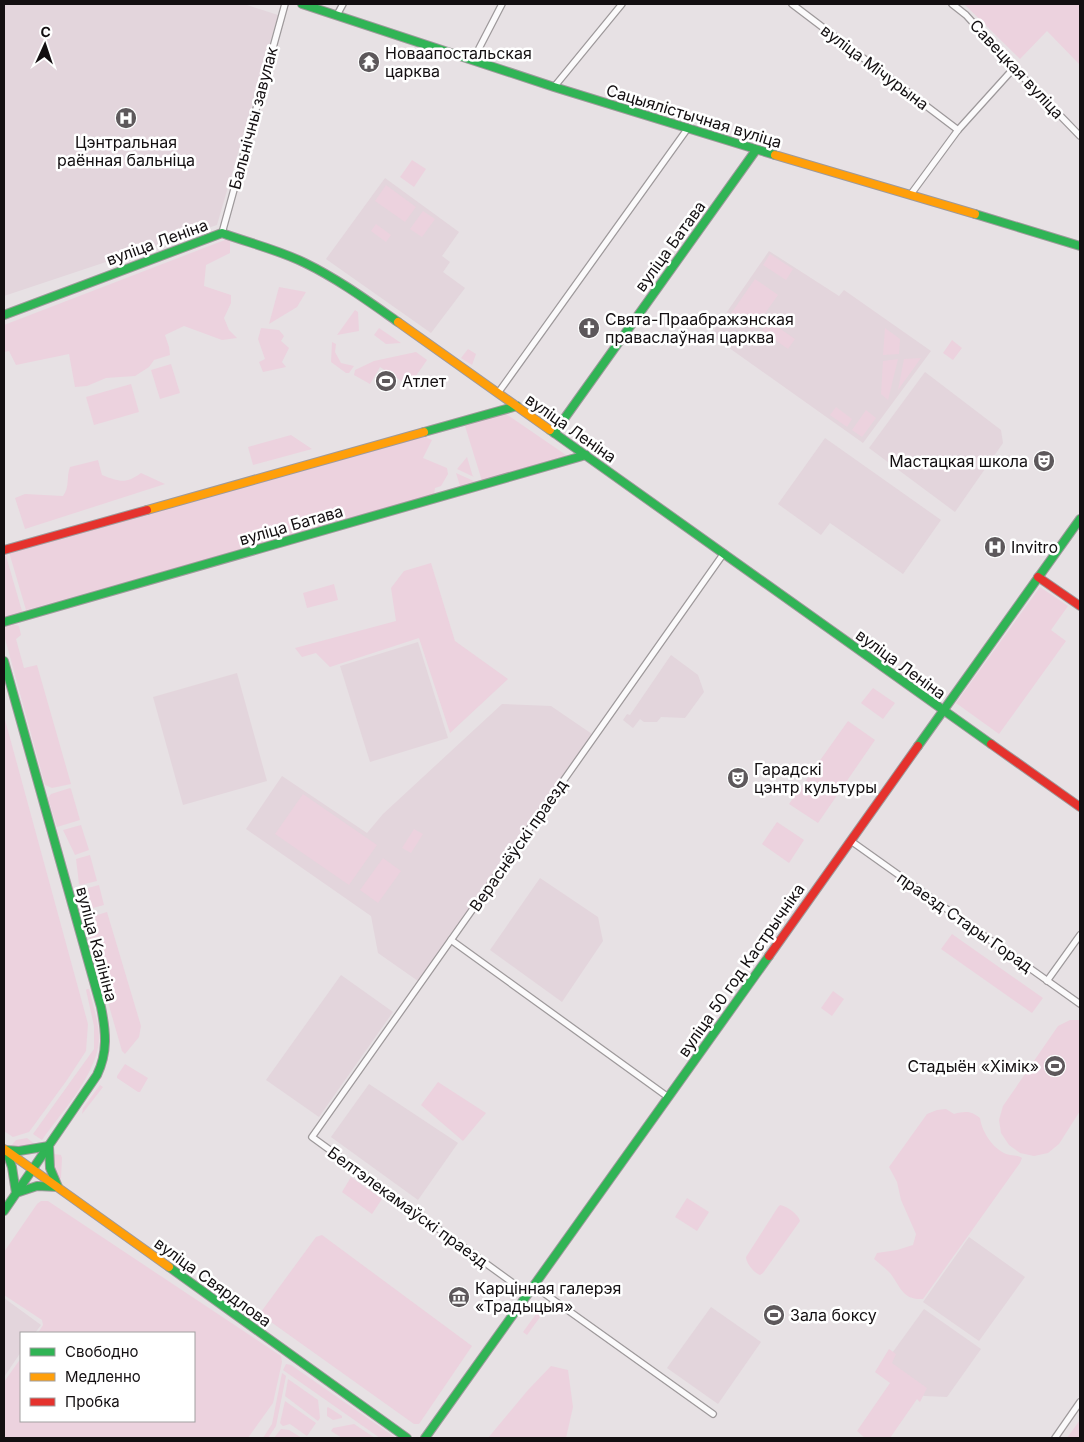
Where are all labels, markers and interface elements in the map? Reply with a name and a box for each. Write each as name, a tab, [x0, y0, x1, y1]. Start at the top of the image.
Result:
street label: Савецкая вуліца	[966, 15, 1068, 123]
north arrow	[20, 20, 70, 70]
street label: вуліца Мічурына	[817, 20, 933, 114]
text: С	[40, 23, 51, 40]
place label: Новаапостальская царква	[385, 43, 532, 81]
street label: Бальнічны завулак	[224, 44, 282, 192]
temple icon: Новаапостальская царква	[357, 50, 381, 74]
street label: Сацыялістычная вуліца	[604, 80, 784, 152]
hospital icon: Цэнтральная раённая бальніца	[114, 106, 138, 130]
place label: Цэнтральная раённая бальніца	[57, 132, 195, 170]
street label: вуліца Батава	[630, 197, 710, 295]
street label: вуліца Леніна	[104, 214, 210, 270]
place label: Свята-Праабражэнская праваслаўная царква	[605, 309, 794, 347]
church icon: Свята-Праабражэнская праваслаўная царква	[577, 316, 601, 340]
sports icon: Атлет	[374, 369, 398, 393]
place label: Атлет	[402, 371, 447, 391]
street label: вуліца Леніна	[522, 389, 620, 467]
theatre icon: Мастацкая школа	[1032, 449, 1056, 473]
place label: Мастацкая школа	[889, 451, 1028, 471]
street label: вуліца Батава	[237, 501, 345, 549]
hospital icon: Invitro	[983, 535, 1007, 559]
place label: Invitro	[1011, 537, 1058, 557]
street label: вуліца Леніна	[852, 625, 950, 703]
place label: Гарадскі цэнтр культуры	[754, 759, 877, 797]
theatre icon: Гарадскі цэнтр культуры	[726, 766, 750, 790]
street label: Вераснёўскі праезд	[465, 775, 571, 915]
street label: праезд Стары Горад	[893, 868, 1037, 976]
street label: вуліца 50 год Кастрычніка	[673, 879, 809, 1061]
street label: вуліца Калініна	[72, 884, 122, 1004]
sports icon: Стадыён «Хімік»	[1043, 1054, 1067, 1078]
place label: Стадыён «Хімік»	[907, 1056, 1039, 1076]
street label: Белтэлекамаўскі праезд	[324, 1142, 492, 1272]
street label: вуліца Свярдлова	[151, 1233, 275, 1331]
place label: Карцінная галерэя «Традыцыя»	[475, 1278, 621, 1316]
museum icon: Карцінная галерэя «Традыцыя»	[447, 1285, 471, 1309]
sports icon: Зала боксу	[762, 1303, 786, 1327]
place label: Зала боксу	[790, 1305, 877, 1325]
legend	[20, 1332, 195, 1422]
text: Свободно	[65, 1342, 139, 1361]
text: Медленно	[65, 1367, 141, 1386]
text: Пробка	[65, 1392, 120, 1411]

